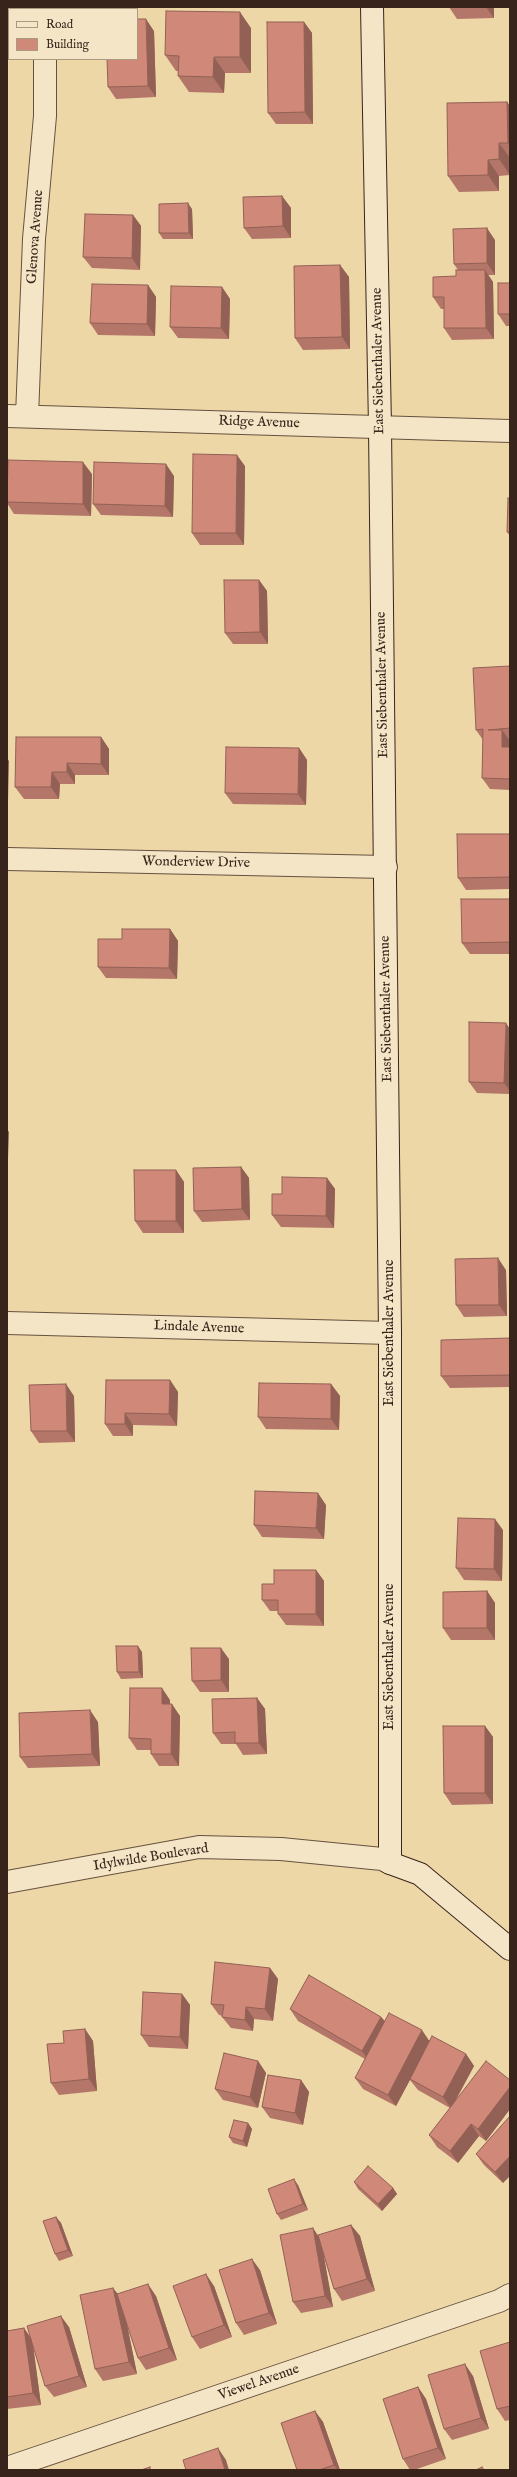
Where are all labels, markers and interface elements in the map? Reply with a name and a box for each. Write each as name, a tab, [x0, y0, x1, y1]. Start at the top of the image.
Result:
legend	[8, 8, 138, 60]
text: Road	[46, 17, 73, 32]
text: Building	[46, 37, 89, 52]
street label: Glenova Avenue	[24, 189, 48, 285]
street label: East Siebenthaler Avenue	[369, 288, 389, 434]
street label: Ridge Avenue	[218, 413, 300, 433]
street label: East Siebenthaler Avenue	[373, 612, 393, 758]
street label: Wonderview Drive	[142, 854, 250, 872]
street label: East Siebenthaler Avenue	[377, 936, 397, 1082]
street label: East Siebenthaler Avenue	[382, 1260, 398, 1406]
street label: Lindale Avenue	[153, 1318, 245, 1338]
street label: East Siebenthaler Avenue	[382, 1584, 398, 1730]
street label: Idylwilde Boulevard	[92, 1841, 210, 1875]
street label: Viewel Avenue	[216, 2361, 302, 2405]

